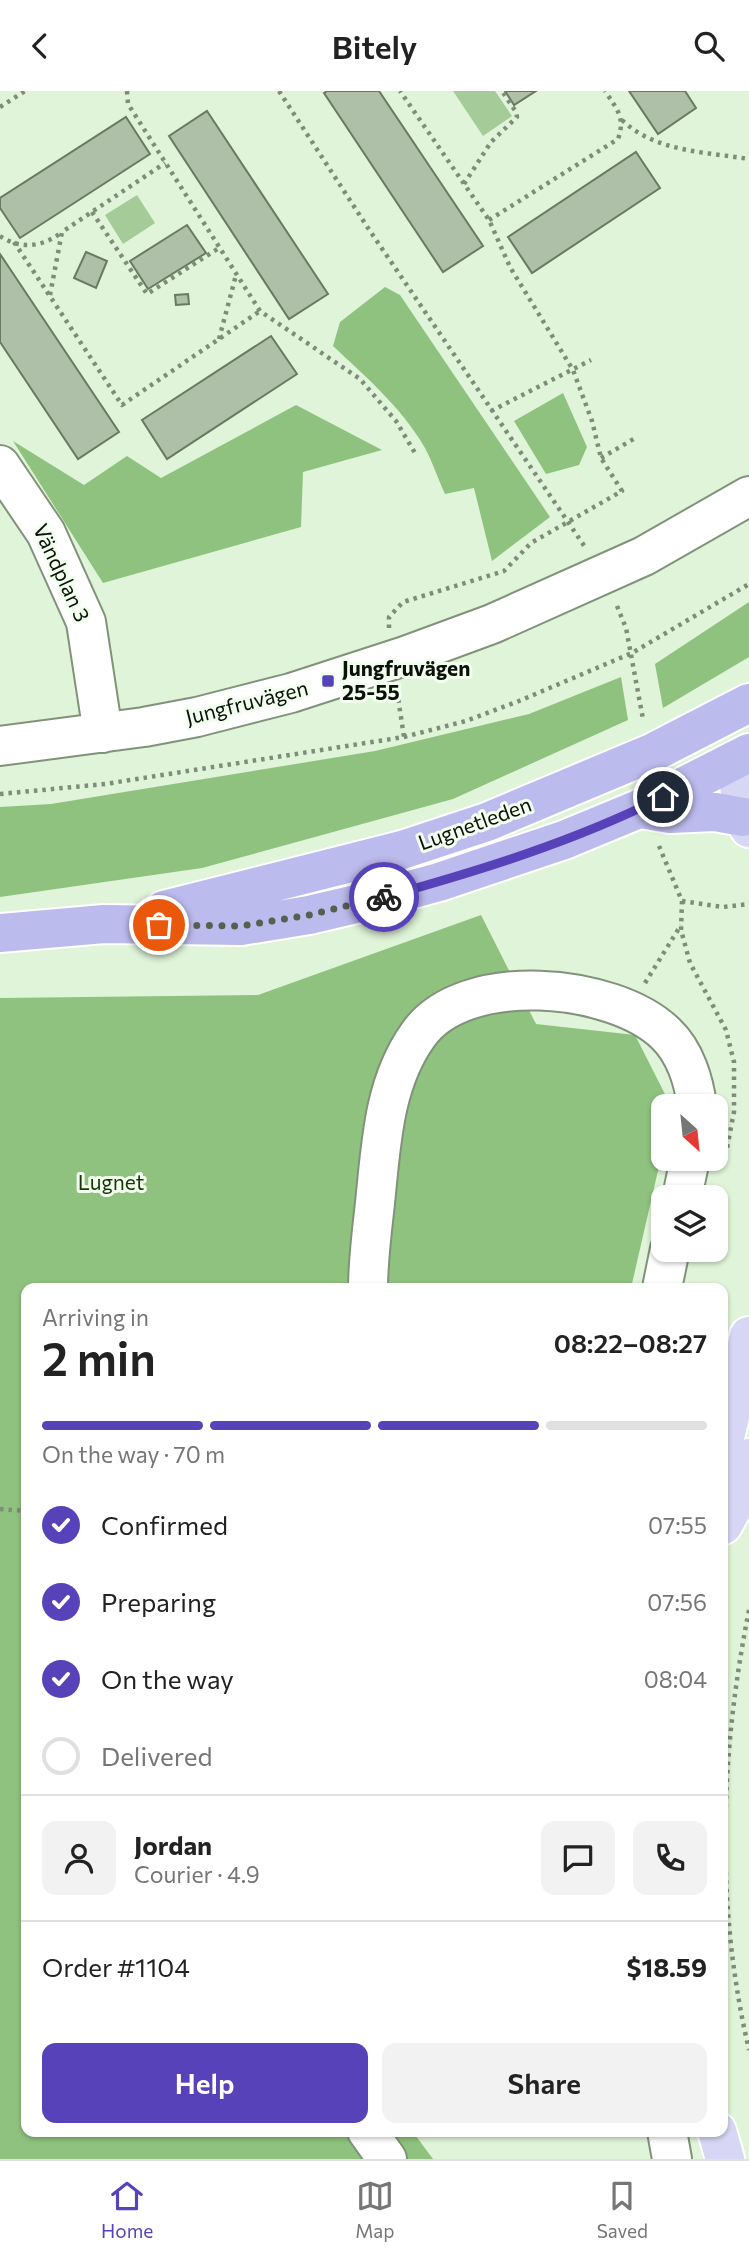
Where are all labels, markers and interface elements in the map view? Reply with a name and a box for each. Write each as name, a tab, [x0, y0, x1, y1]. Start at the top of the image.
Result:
text: Bitely	[332, 26, 417, 66]
icon: back	[21, 27, 59, 65]
icon: search	[690, 27, 728, 65]
street label: Vändplan 3	[29, 519, 96, 625]
place label: Jungfruvägen 25-55	[342, 655, 470, 704]
marker: Jungfruvägen 25-55	[320, 673, 336, 689]
street label: Jungfruvägen	[183, 674, 311, 729]
pin	[633, 767, 693, 827]
icon: home	[644, 778, 682, 816]
street label: Lugnetleden	[415, 791, 534, 855]
courier	[349, 862, 419, 932]
icon: bike	[365, 878, 403, 916]
pin	[129, 895, 189, 955]
icon: bag	[140, 906, 178, 944]
north arrow	[651, 1094, 728, 1171]
map controls	[651, 1094, 728, 1262]
park label: Lugnet	[78, 1169, 144, 1194]
button: layers	[651, 1185, 728, 1262]
text: Arriving in	[42, 1303, 149, 1331]
text: 08:22–08:27	[554, 1327, 707, 1358]
text: 2 min	[42, 1329, 156, 1385]
text: On the way · 70 m	[42, 1440, 225, 1468]
icon: check	[42, 1506, 80, 1544]
text: Confirmed	[101, 1509, 228, 1540]
text: 07:55	[648, 1511, 707, 1539]
icon: check	[42, 1583, 80, 1621]
text: Preparing	[101, 1586, 216, 1617]
text: 07:56	[647, 1588, 707, 1616]
icon: check	[42, 1660, 80, 1698]
text: On the way	[101, 1663, 234, 1694]
text: 08:04	[644, 1665, 707, 1693]
text: Delivered	[101, 1740, 212, 1771]
button: person	[42, 1821, 116, 1895]
button: chat	[541, 1821, 615, 1895]
button: phone	[633, 1821, 707, 1895]
text: Jordan	[134, 1829, 212, 1860]
text: Courier · 4.9	[134, 1860, 260, 1888]
text: Order #1104	[42, 1951, 190, 1982]
text: $18.59	[626, 1951, 707, 1982]
button: Help	[42, 2043, 368, 2123]
button: Share	[382, 2043, 707, 2123]
tab: Home	[101, 2177, 153, 2242]
tab: Map	[355, 2177, 395, 2242]
tab: Saved	[597, 2177, 648, 2242]

